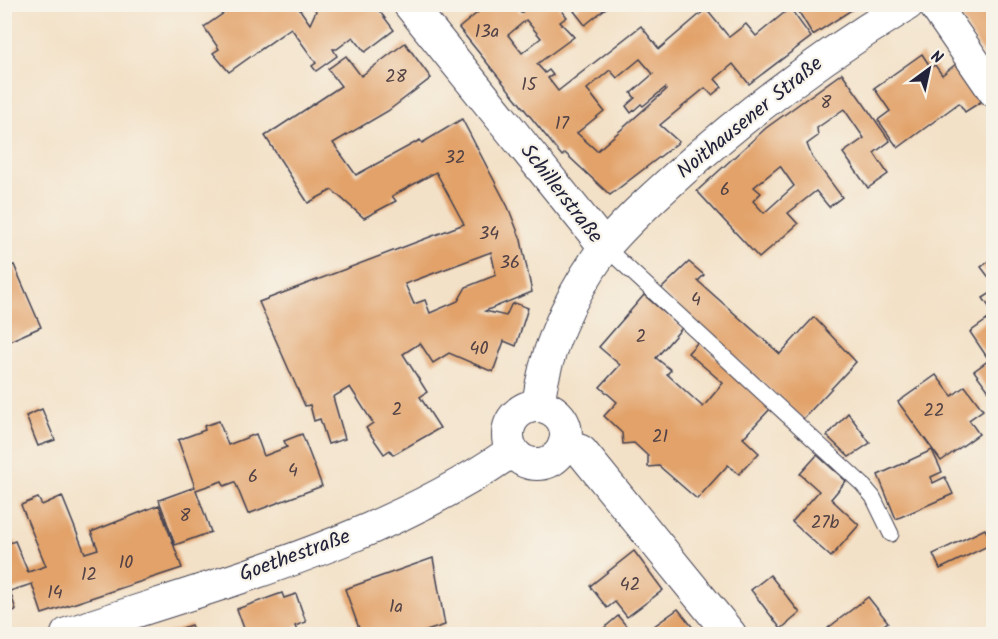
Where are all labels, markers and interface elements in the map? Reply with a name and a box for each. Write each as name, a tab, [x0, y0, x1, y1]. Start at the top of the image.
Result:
house number: 13a	[475, 18, 499, 47]
north arrow	[899, 39, 959, 99]
text: N	[925, 44, 947, 71]
street label: Noithausener Straße	[670, 48, 831, 188]
house number: 28	[385, 63, 407, 92]
house number: 15	[521, 71, 538, 100]
house number: 8	[821, 89, 832, 118]
house number: 17	[555, 110, 570, 139]
street label: Schillerstraße	[511, 137, 611, 251]
house number: 32	[445, 144, 465, 173]
house number: 6	[720, 176, 730, 205]
house number: 34	[479, 220, 499, 249]
house number: 36	[500, 249, 520, 278]
house number: 4	[691, 286, 701, 315]
house number: 2	[636, 323, 646, 352]
house number: 40	[470, 335, 488, 364]
house number: 2	[392, 396, 402, 425]
house number: 22	[924, 397, 944, 426]
house number: 21	[652, 423, 668, 452]
house number: 4	[288, 457, 298, 486]
house number: 6	[248, 463, 258, 492]
house number: 8	[180, 502, 191, 531]
house number: 27b	[811, 509, 840, 538]
street label: Goethestraße	[235, 520, 356, 591]
house number: 10	[119, 549, 133, 578]
house number: 12	[81, 561, 97, 590]
house number: 42	[620, 571, 640, 600]
house number: 14	[47, 579, 63, 608]
house number: 1a	[389, 593, 403, 622]

